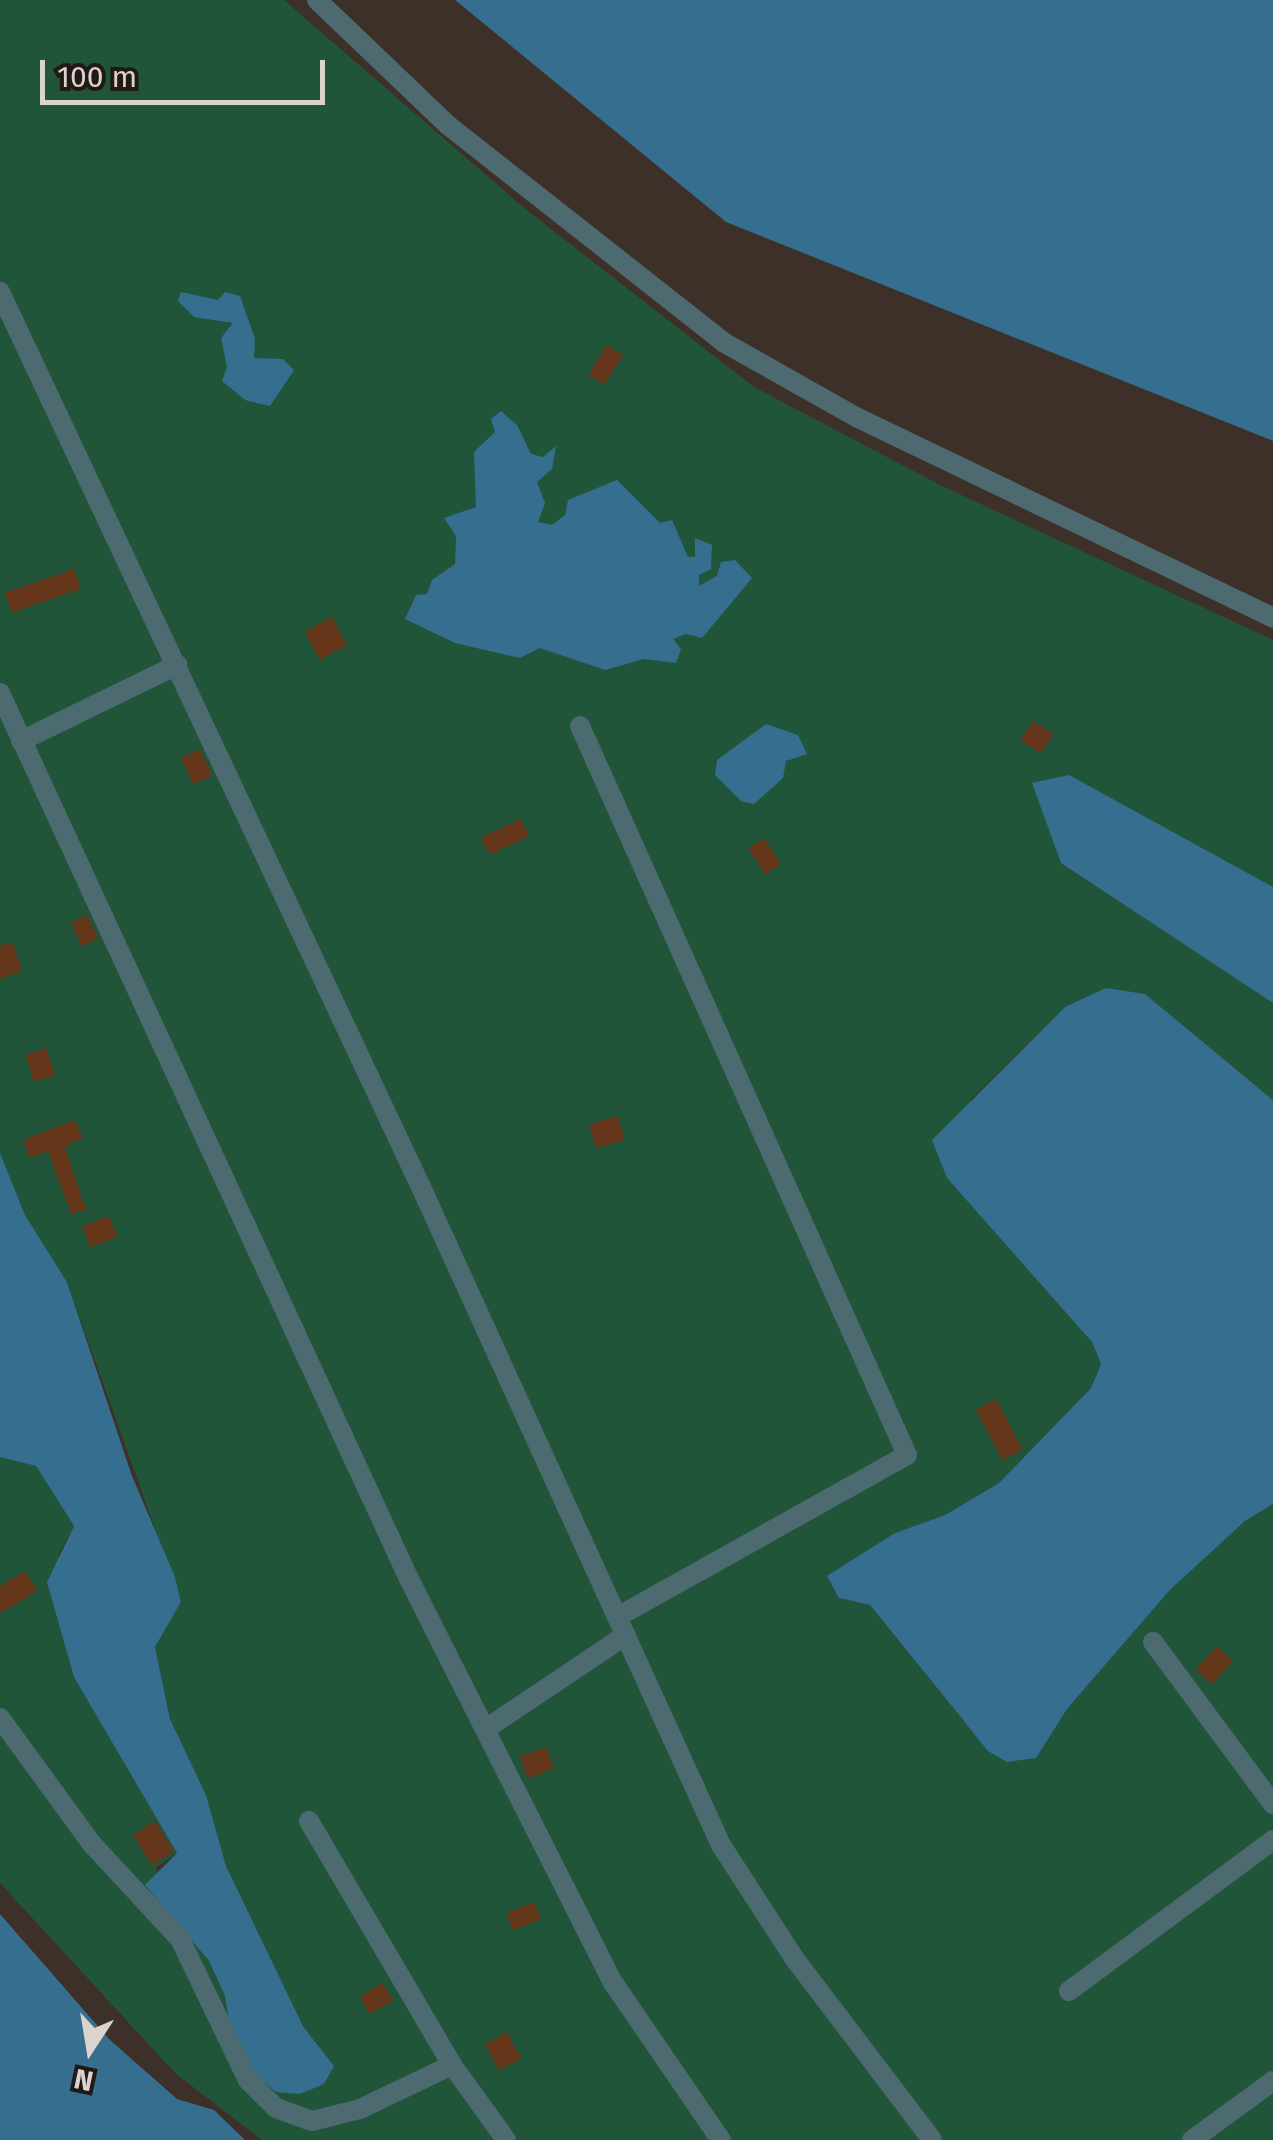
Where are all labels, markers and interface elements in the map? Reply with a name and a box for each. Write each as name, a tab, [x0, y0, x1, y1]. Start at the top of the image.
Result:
scale bar	[45, 40, 330, 102]
text: 100 m	[57, 59, 137, 95]
north arrow	[40, 2000, 140, 2100]
text: N	[71, 2062, 96, 2098]

